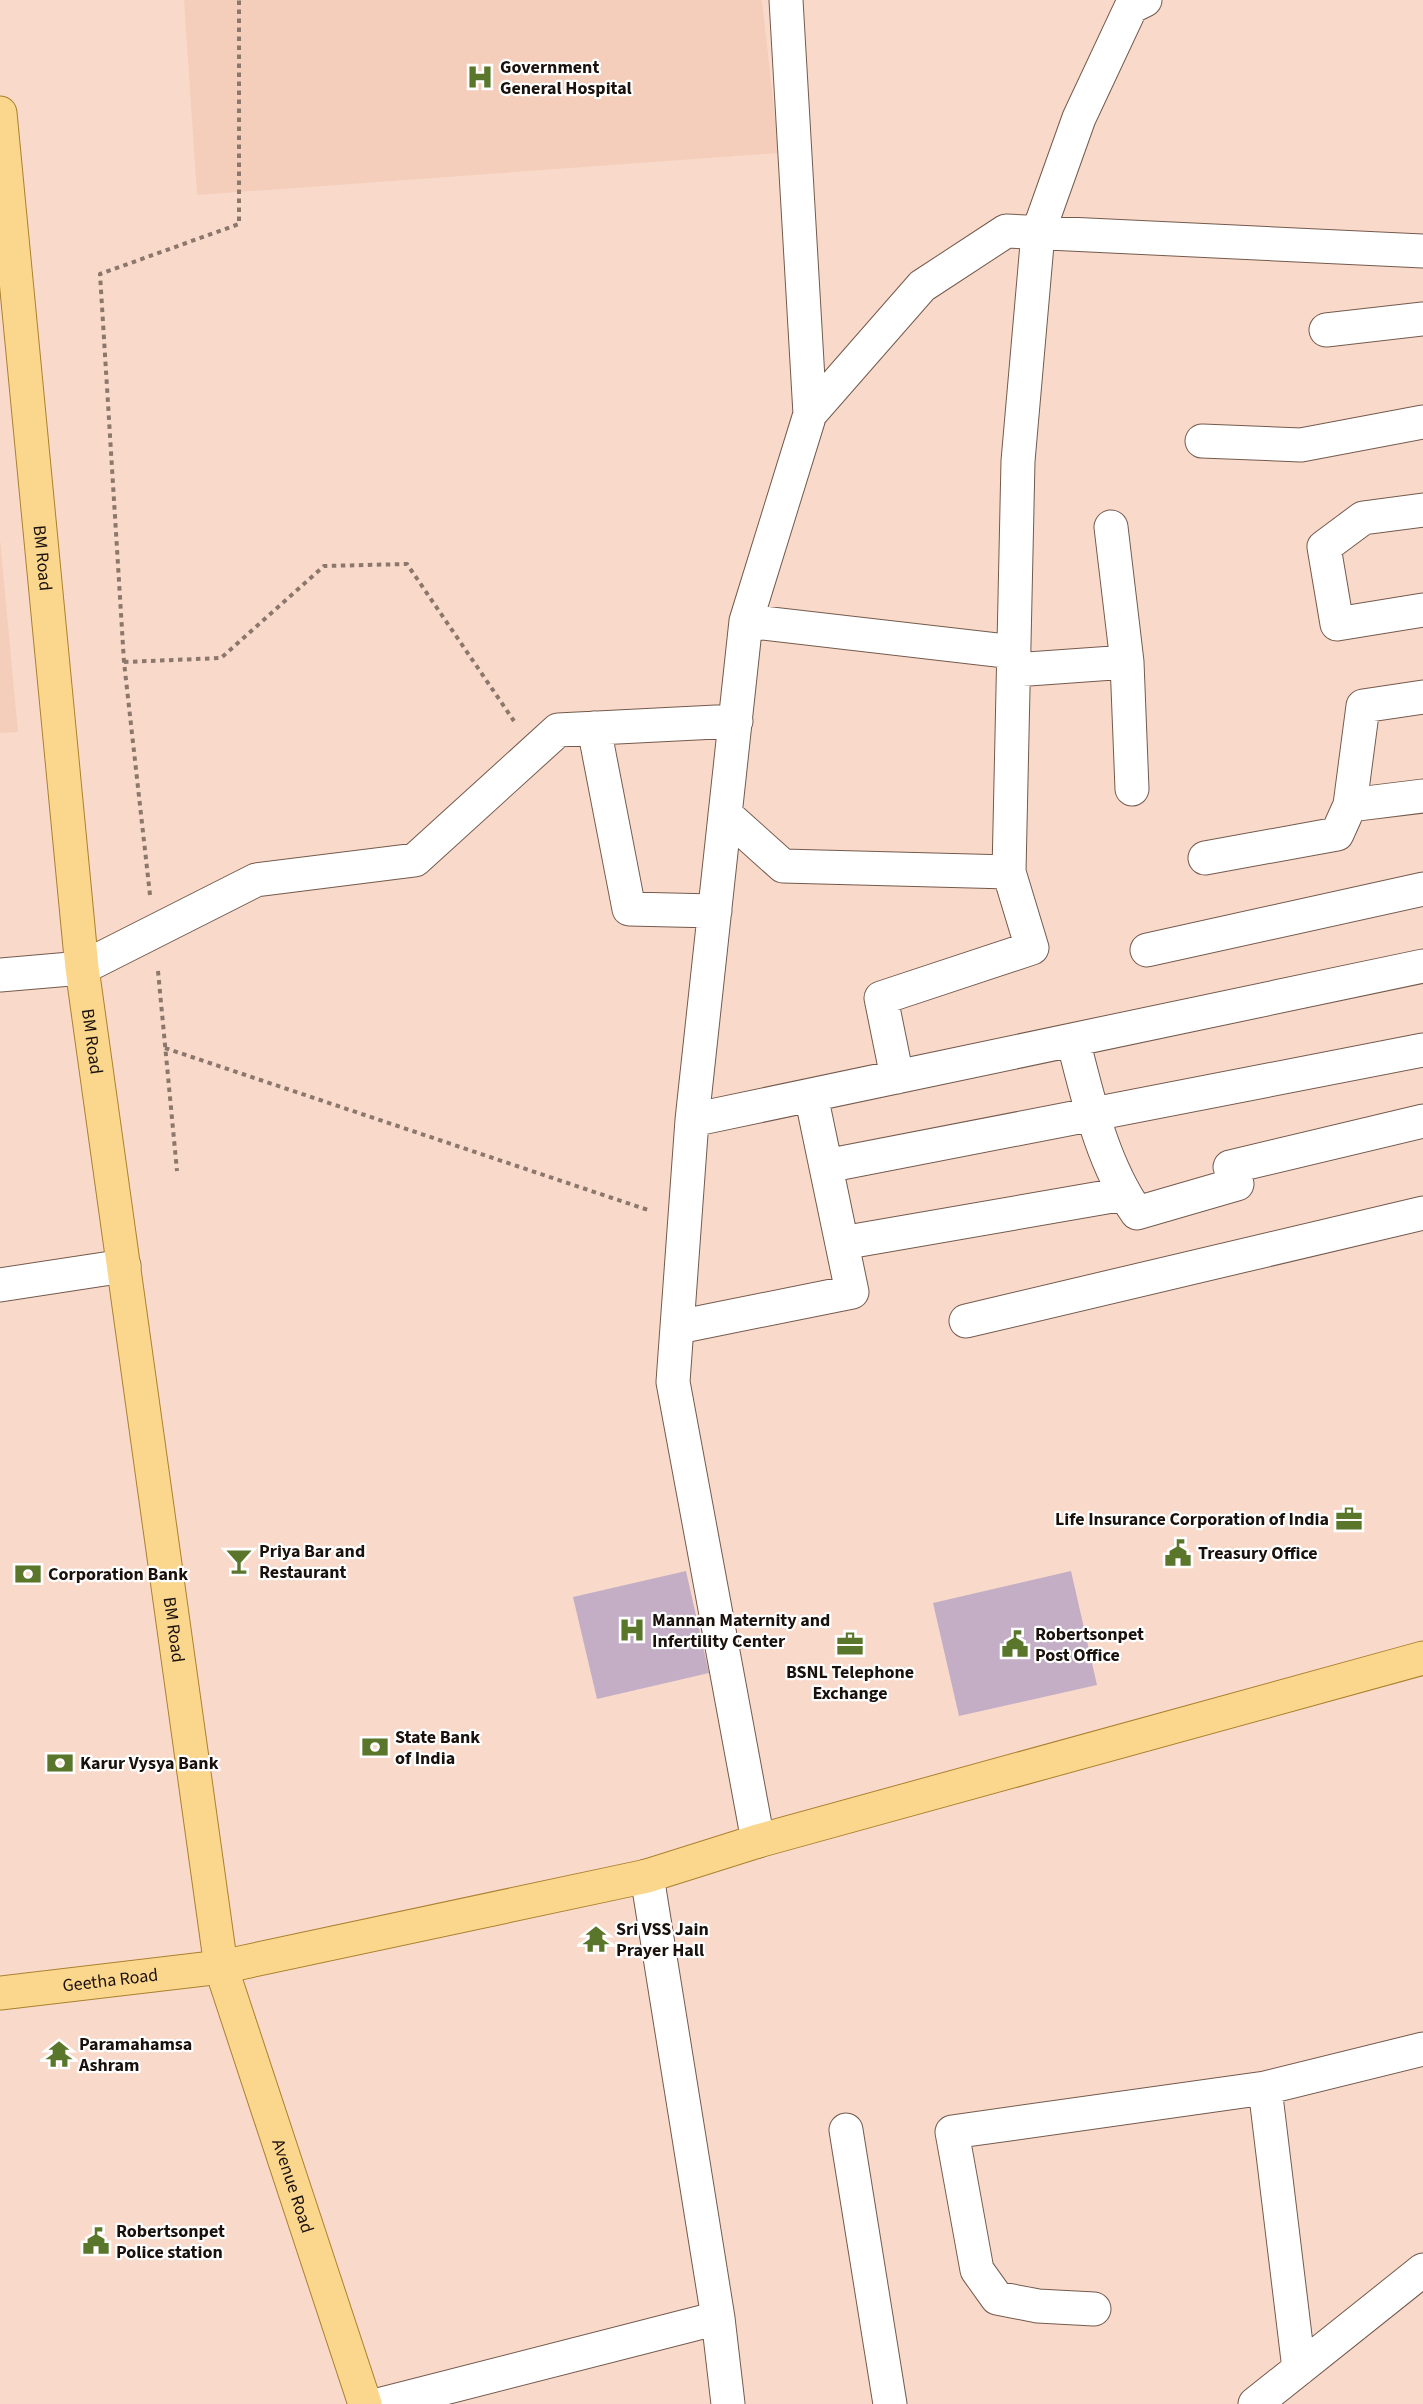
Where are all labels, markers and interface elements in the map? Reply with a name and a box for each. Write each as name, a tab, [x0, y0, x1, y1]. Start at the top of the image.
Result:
place label: Government General Hospital	[500, 55, 632, 101]
hospital icon: Government General Hospital	[465, 62, 495, 92]
street label: BM Road	[27, 524, 58, 592]
street label: BM Road	[75, 1007, 109, 1076]
office icon: Life Insurance Corporation of India	[1334, 1504, 1364, 1534]
place label: Life Insurance Corporation of India	[1055, 1507, 1329, 1532]
public building icon: Treasury Office	[1163, 1538, 1193, 1568]
place label: Priya Bar and Restaurant	[259, 1539, 365, 1585]
place label: Treasury Office	[1198, 1541, 1318, 1566]
bar icon: Priya Bar and Restaurant	[224, 1546, 254, 1576]
bank icon: Corporation Bank	[13, 1559, 43, 1589]
place label: Corporation Bank	[48, 1562, 188, 1587]
street label: BM Road	[157, 1595, 190, 1664]
place label: Mannan Maternity and Infertility Center	[652, 1608, 830, 1654]
hospital icon: Mannan Maternity and Infertility Center	[617, 1615, 647, 1645]
place label: Robertsonpet Post Office	[1035, 1622, 1144, 1668]
office icon: BSNL Telephone Exchange	[835, 1629, 865, 1659]
public building icon: Robertsonpet Post Office	[1000, 1629, 1030, 1659]
place label: BSNL Telephone Exchange	[786, 1660, 914, 1706]
place label: State Bank of India	[395, 1725, 480, 1771]
bank icon: State Bank of India	[360, 1732, 390, 1762]
bank icon: Karur Vysya Bank	[45, 1748, 75, 1778]
place label: Karur Vysya Bank	[80, 1751, 219, 1776]
place label: Sri VSS Jain Prayer Hall	[616, 1917, 709, 1963]
temple icon: Sri VSS Jain Prayer Hall	[581, 1924, 611, 1954]
street label: Geetha Road	[61, 1963, 159, 1999]
place label: Paramahamsa Ashram	[78, 2032, 192, 2078]
temple icon: Paramahamsa Ashram	[44, 2039, 74, 2069]
street label: Avenue Road	[265, 2136, 320, 2236]
place label: Robertsonpet Police station	[116, 2219, 225, 2265]
public building icon: Robertsonpet Police station	[81, 2226, 111, 2256]

